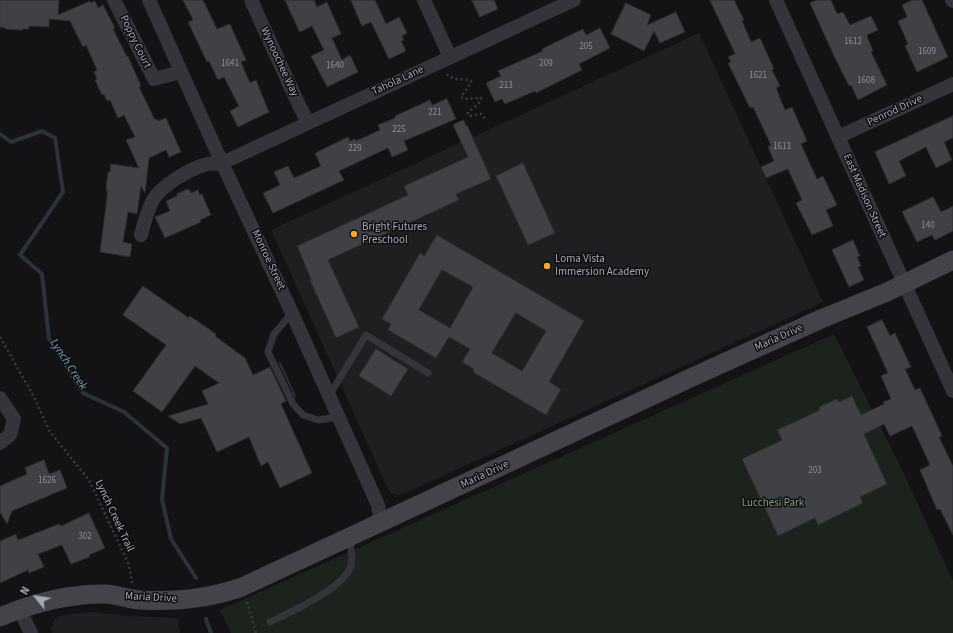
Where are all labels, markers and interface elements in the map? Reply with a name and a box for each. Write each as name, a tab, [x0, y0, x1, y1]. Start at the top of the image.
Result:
street label: Poppy Court	[117, 13, 153, 71]
street label: Wynoochee Way	[257, 25, 301, 99]
house number: 1612	[844, 37, 862, 47]
house number: 205	[579, 42, 593, 52]
house number: 1609	[918, 47, 936, 57]
house number: 1641	[221, 59, 239, 69]
house number: 209	[539, 59, 553, 69]
house number: 1640	[326, 61, 344, 71]
street label: Tahola Lane	[370, 63, 426, 99]
house number: 1621	[749, 71, 767, 81]
house number: 1608	[857, 76, 875, 86]
house number: 213	[499, 81, 513, 91]
street label: Penrod Drive	[865, 92, 925, 130]
house number: 221	[428, 108, 442, 118]
house number: 225	[392, 125, 406, 135]
house number: 1613	[773, 142, 791, 152]
house number: 229	[348, 144, 362, 154]
street label: East Madison Street	[840, 152, 888, 240]
place label: Bright Futures Preschool	[362, 221, 427, 247]
house number: 140	[921, 221, 935, 231]
street label: Monroe Street	[248, 228, 288, 292]
marker: Bright Futures Preschool	[349, 229, 359, 239]
place label: Loma Vista Immersion Academy	[555, 253, 649, 279]
marker: Loma Vista Immersion Academy	[542, 261, 552, 271]
street label: Maria Drive	[753, 321, 805, 355]
water label: Lynch Creek	[46, 337, 90, 393]
street label: Maria Drive	[459, 458, 511, 492]
house number: 203	[808, 466, 822, 476]
house number: 1626	[38, 476, 56, 486]
street label: Lynch Creek Trail	[92, 478, 136, 554]
park label: Lucchesi Park	[742, 497, 804, 511]
house number: 302	[78, 532, 92, 542]
north arrow	[16, 577, 56, 617]
text: N	[17, 584, 33, 598]
street label: Maria Drive	[125, 590, 177, 606]

